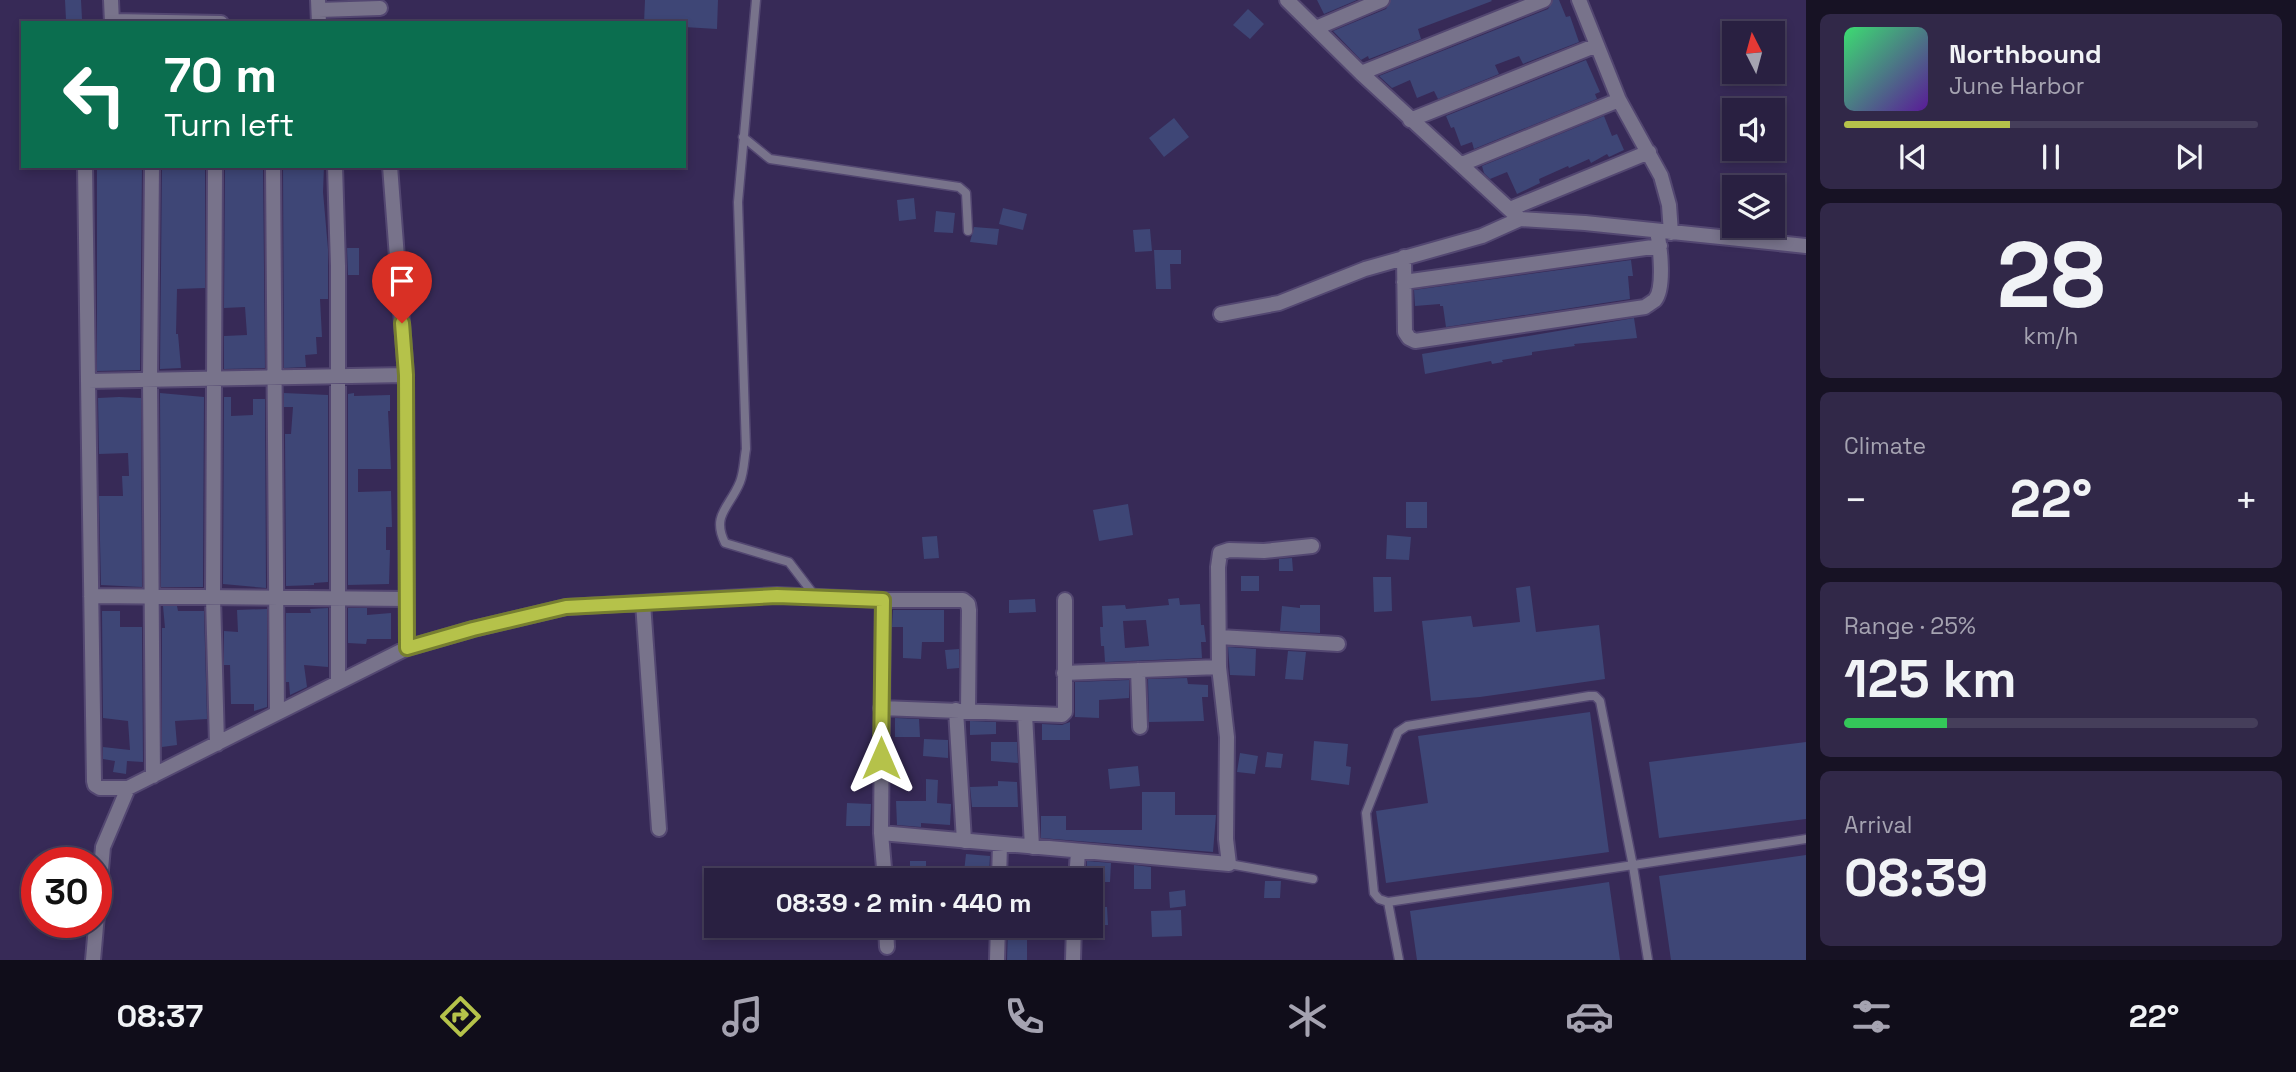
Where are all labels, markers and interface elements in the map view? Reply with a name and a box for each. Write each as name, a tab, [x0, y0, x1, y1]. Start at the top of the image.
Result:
north arrow	[1722, 21, 1785, 84]
map controls	[1722, 21, 1785, 238]
text: Northbound	[1949, 37, 2102, 71]
text: 70 m	[164, 44, 277, 106]
icon: left	[49, 49, 140, 140]
text: June Harbor	[1949, 71, 2084, 101]
button: sound	[1722, 98, 1785, 161]
text: Turn left	[164, 105, 294, 145]
icon: previous	[1894, 138, 1932, 176]
icon: pause	[2032, 138, 2070, 176]
icon: next	[2170, 138, 2208, 176]
button: layers	[1722, 175, 1785, 238]
text: 28	[1997, 217, 2105, 334]
pin	[372, 251, 432, 323]
icon: arrive	[383, 262, 421, 300]
text: km/h	[2024, 321, 2078, 351]
text: Climate	[1844, 431, 1926, 461]
text: 22°	[2010, 466, 2092, 532]
text: −	[1844, 476, 1868, 524]
text: +	[2234, 476, 2258, 524]
text: Range · 25%	[1844, 611, 1976, 641]
text: 125 km	[1844, 646, 2017, 712]
position arrow	[844, 721, 918, 795]
text: Arrival	[1844, 810, 1912, 840]
text: 08:39	[1844, 845, 1988, 911]
speed limit sign: 30	[21, 847, 112, 938]
text: 08:39 · 2 min · 440 m	[776, 886, 1031, 920]
icon: directions	[436, 992, 485, 1041]
icon: music	[718, 992, 767, 1041]
icon: phone	[1000, 992, 1049, 1041]
icon: climate	[1283, 992, 1332, 1041]
icon: car	[1565, 992, 1614, 1041]
icon: filters	[1847, 992, 1896, 1041]
text: 08:37	[117, 996, 203, 1036]
text: 22°	[2129, 996, 2179, 1036]

